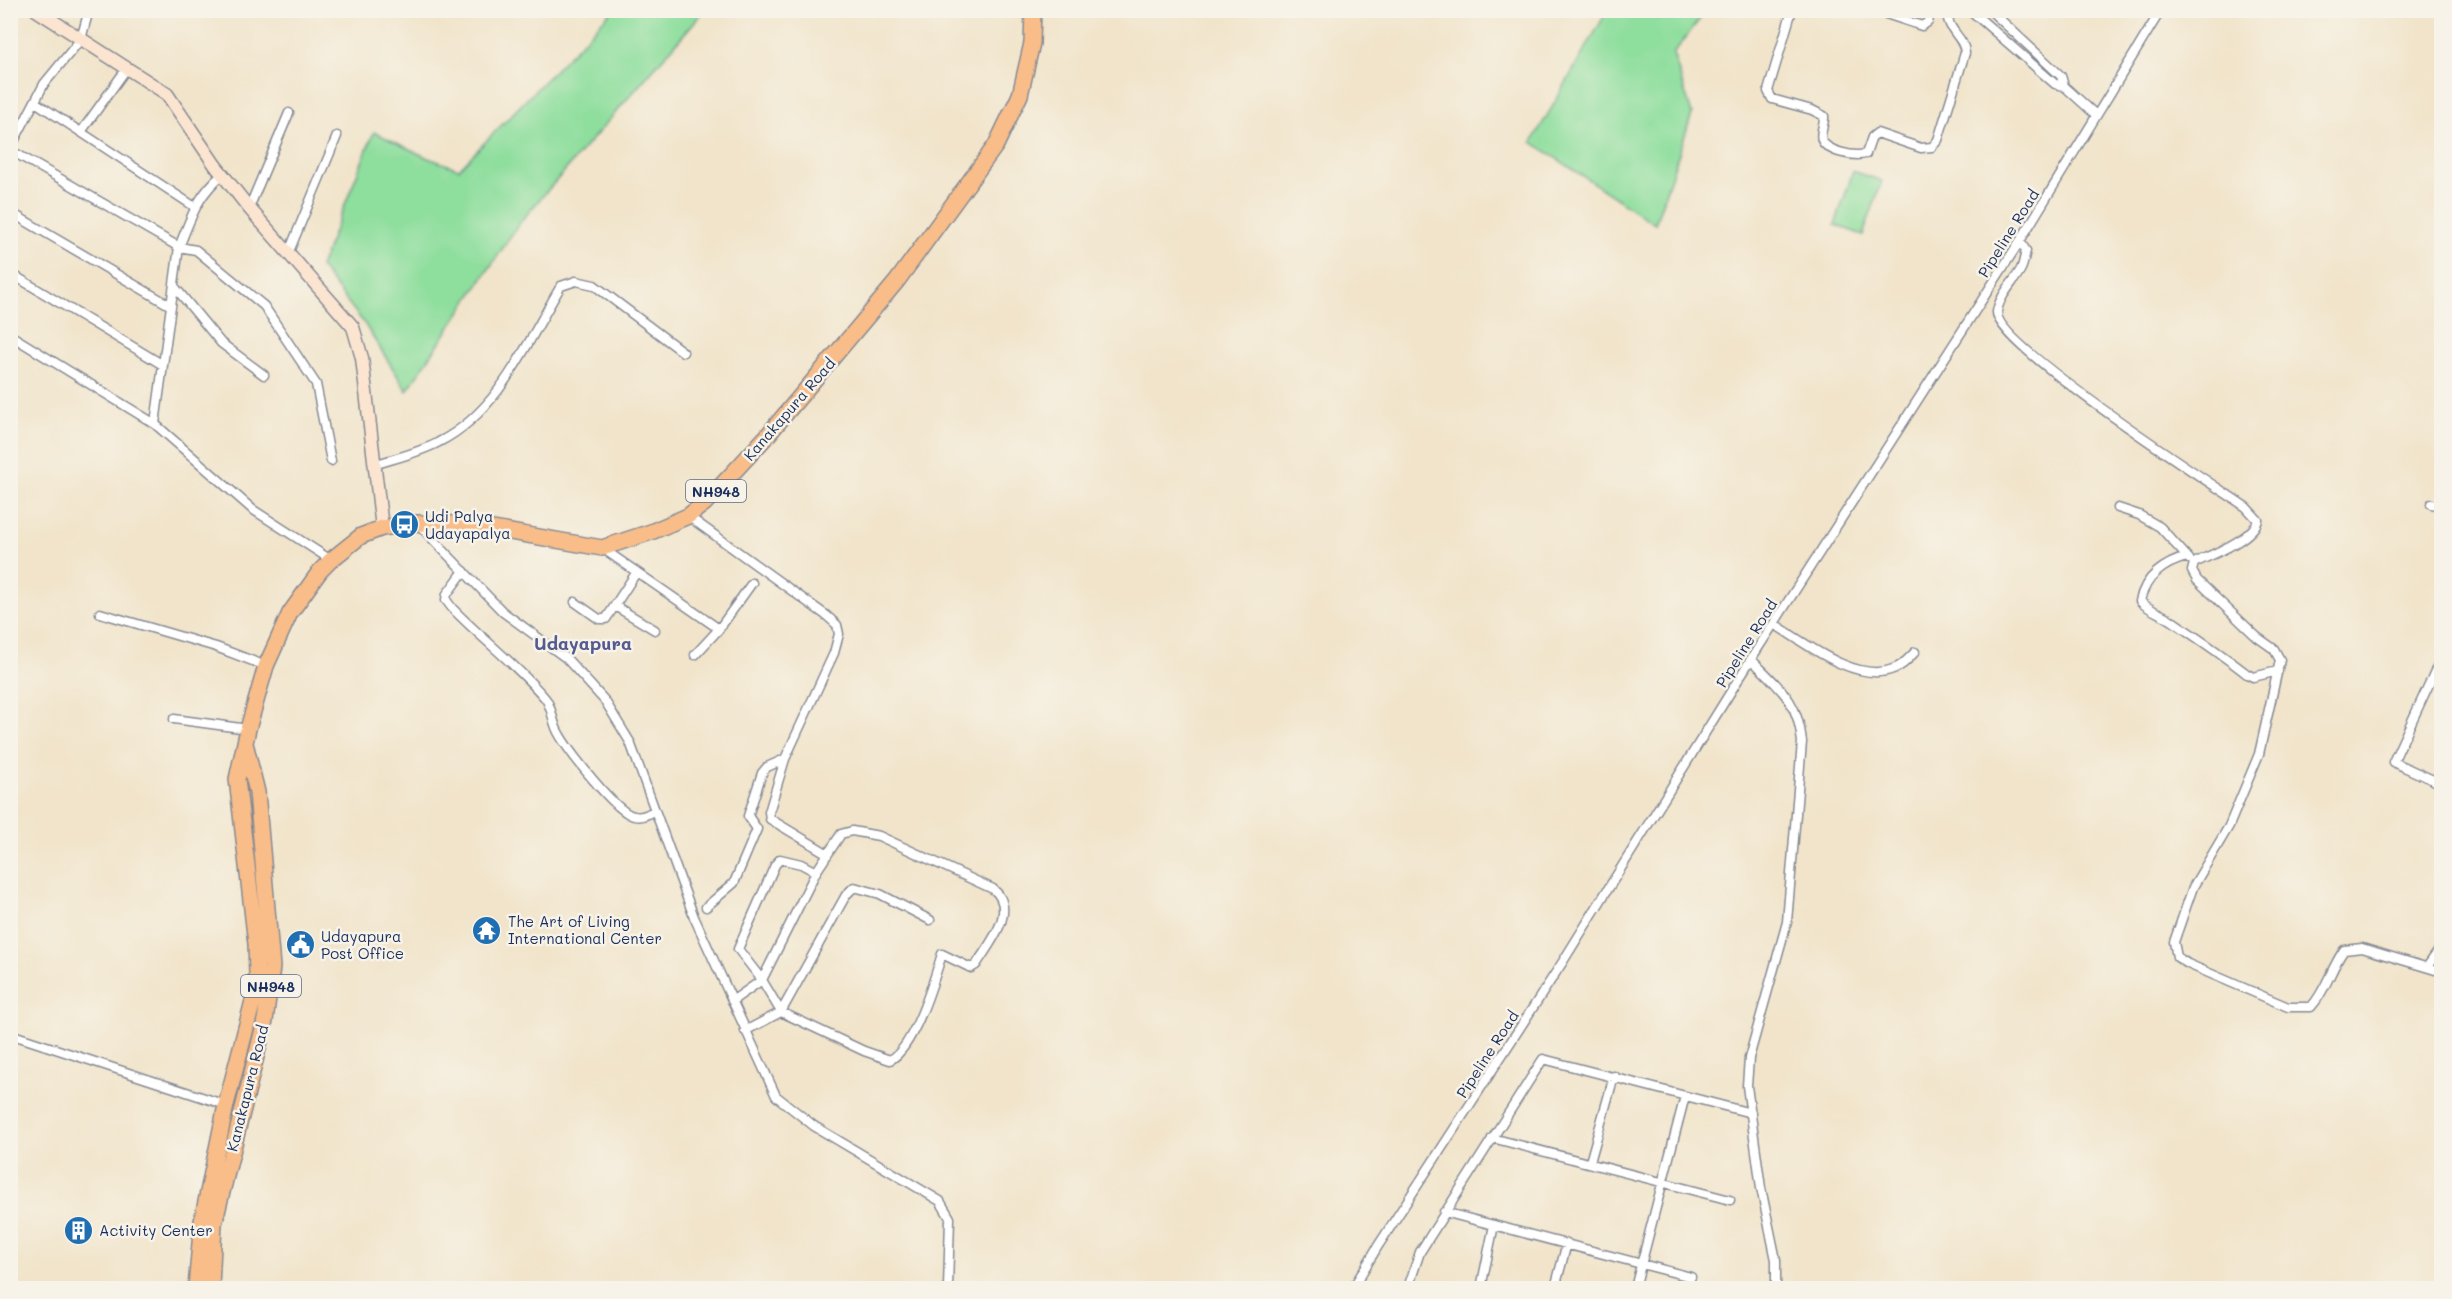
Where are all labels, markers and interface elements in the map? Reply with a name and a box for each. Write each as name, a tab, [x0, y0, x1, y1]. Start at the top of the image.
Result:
street label: Pipeline Road	[1973, 185, 2043, 281]
street label: Kanakapura Road	[739, 353, 839, 465]
road number: NH948	[686, 480, 746, 502]
place label: Udi Palya Udayapalya	[425, 506, 511, 543]
bus stop icon: Udi Palya Udayapalya	[388, 509, 420, 541]
street label: Pipeline Road	[1711, 595, 1781, 691]
district label: Udayapura	[534, 631, 632, 655]
place label: The Art of Living International Center	[508, 911, 662, 948]
temple icon: The Art of Living International Center	[471, 914, 503, 946]
place label: Udayapura Post Office	[321, 926, 404, 963]
public building icon: Udayapura Post Office	[284, 929, 316, 961]
road number: NH948	[241, 975, 301, 997]
street label: Pipeline Road	[1451, 1006, 1523, 1102]
street label: Kanakapura Road	[222, 1023, 272, 1153]
building icon: Activity Center	[62, 1214, 94, 1246]
place label: Activity Center	[99, 1220, 213, 1240]

